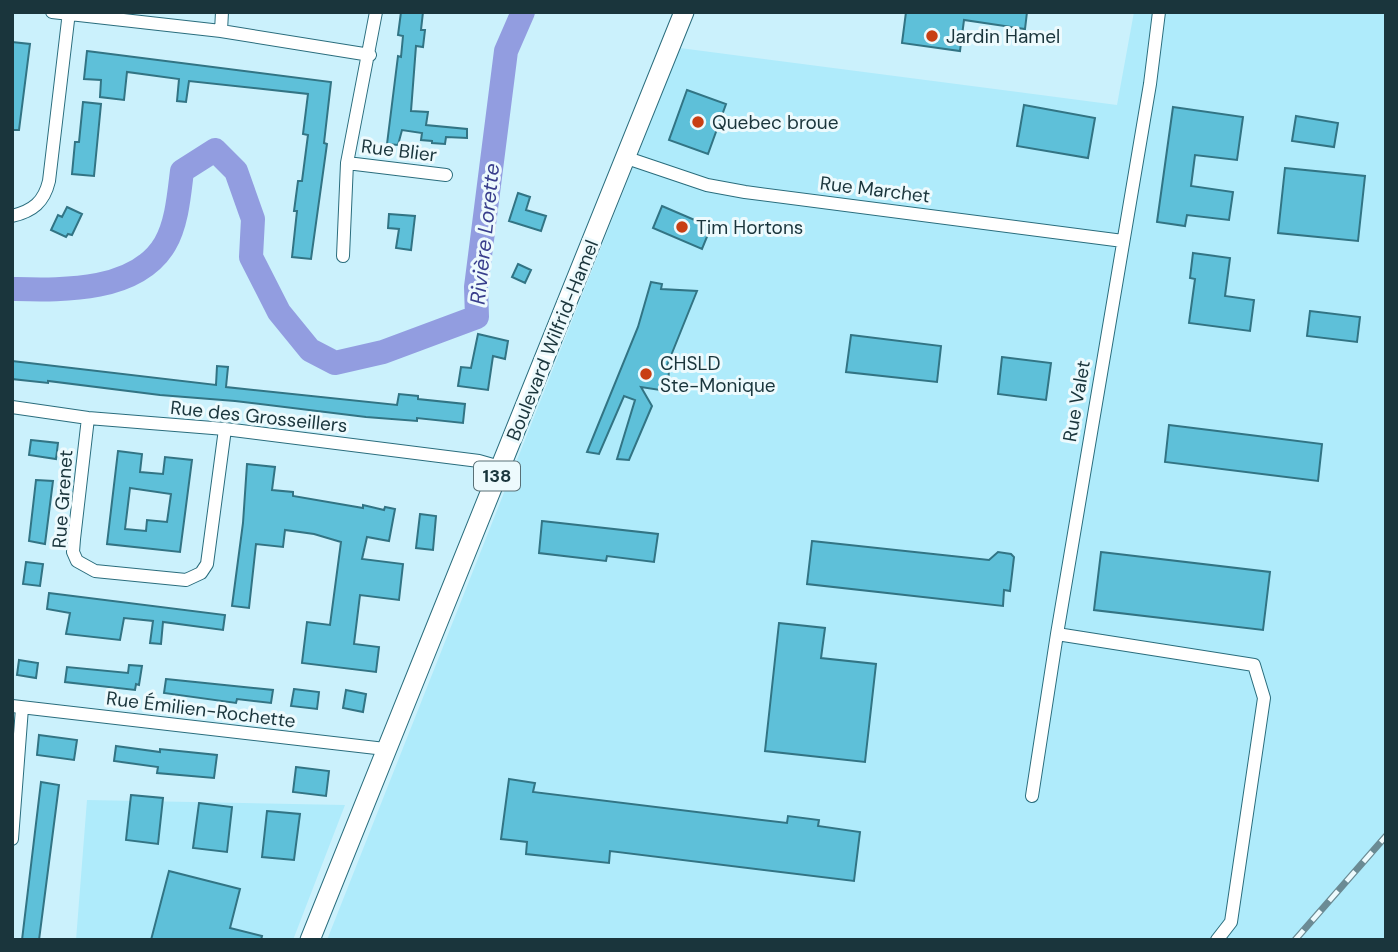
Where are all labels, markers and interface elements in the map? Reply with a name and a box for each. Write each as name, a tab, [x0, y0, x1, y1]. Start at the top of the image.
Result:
place label: Jardin Hamel	[946, 24, 1060, 49]
marker: Jardin Hamel	[924, 28, 940, 44]
place label: Quebec broue	[712, 110, 839, 135]
marker: Quebec broue	[690, 114, 706, 130]
street label: Rue Blier	[360, 133, 438, 168]
water label: Rivière Lorette	[464, 162, 506, 306]
street label: Rue Marchet	[818, 170, 931, 209]
place label: Tim Hortons	[696, 215, 803, 240]
marker: Tim Hortons	[674, 219, 690, 235]
street label: Boulevard Wilfrid-Hamel	[501, 236, 604, 444]
place label: CHSLD Ste-Monique	[660, 351, 776, 398]
street label: Rue Valet	[1057, 358, 1096, 444]
marker: CHSLD Ste-Monique	[638, 366, 654, 382]
street label: Rue des Grosseillers	[169, 395, 349, 438]
street label: Rue Grenet	[47, 449, 78, 549]
road number: 138	[474, 462, 520, 490]
street label: Rue Émilien-Rochette	[105, 685, 297, 734]

